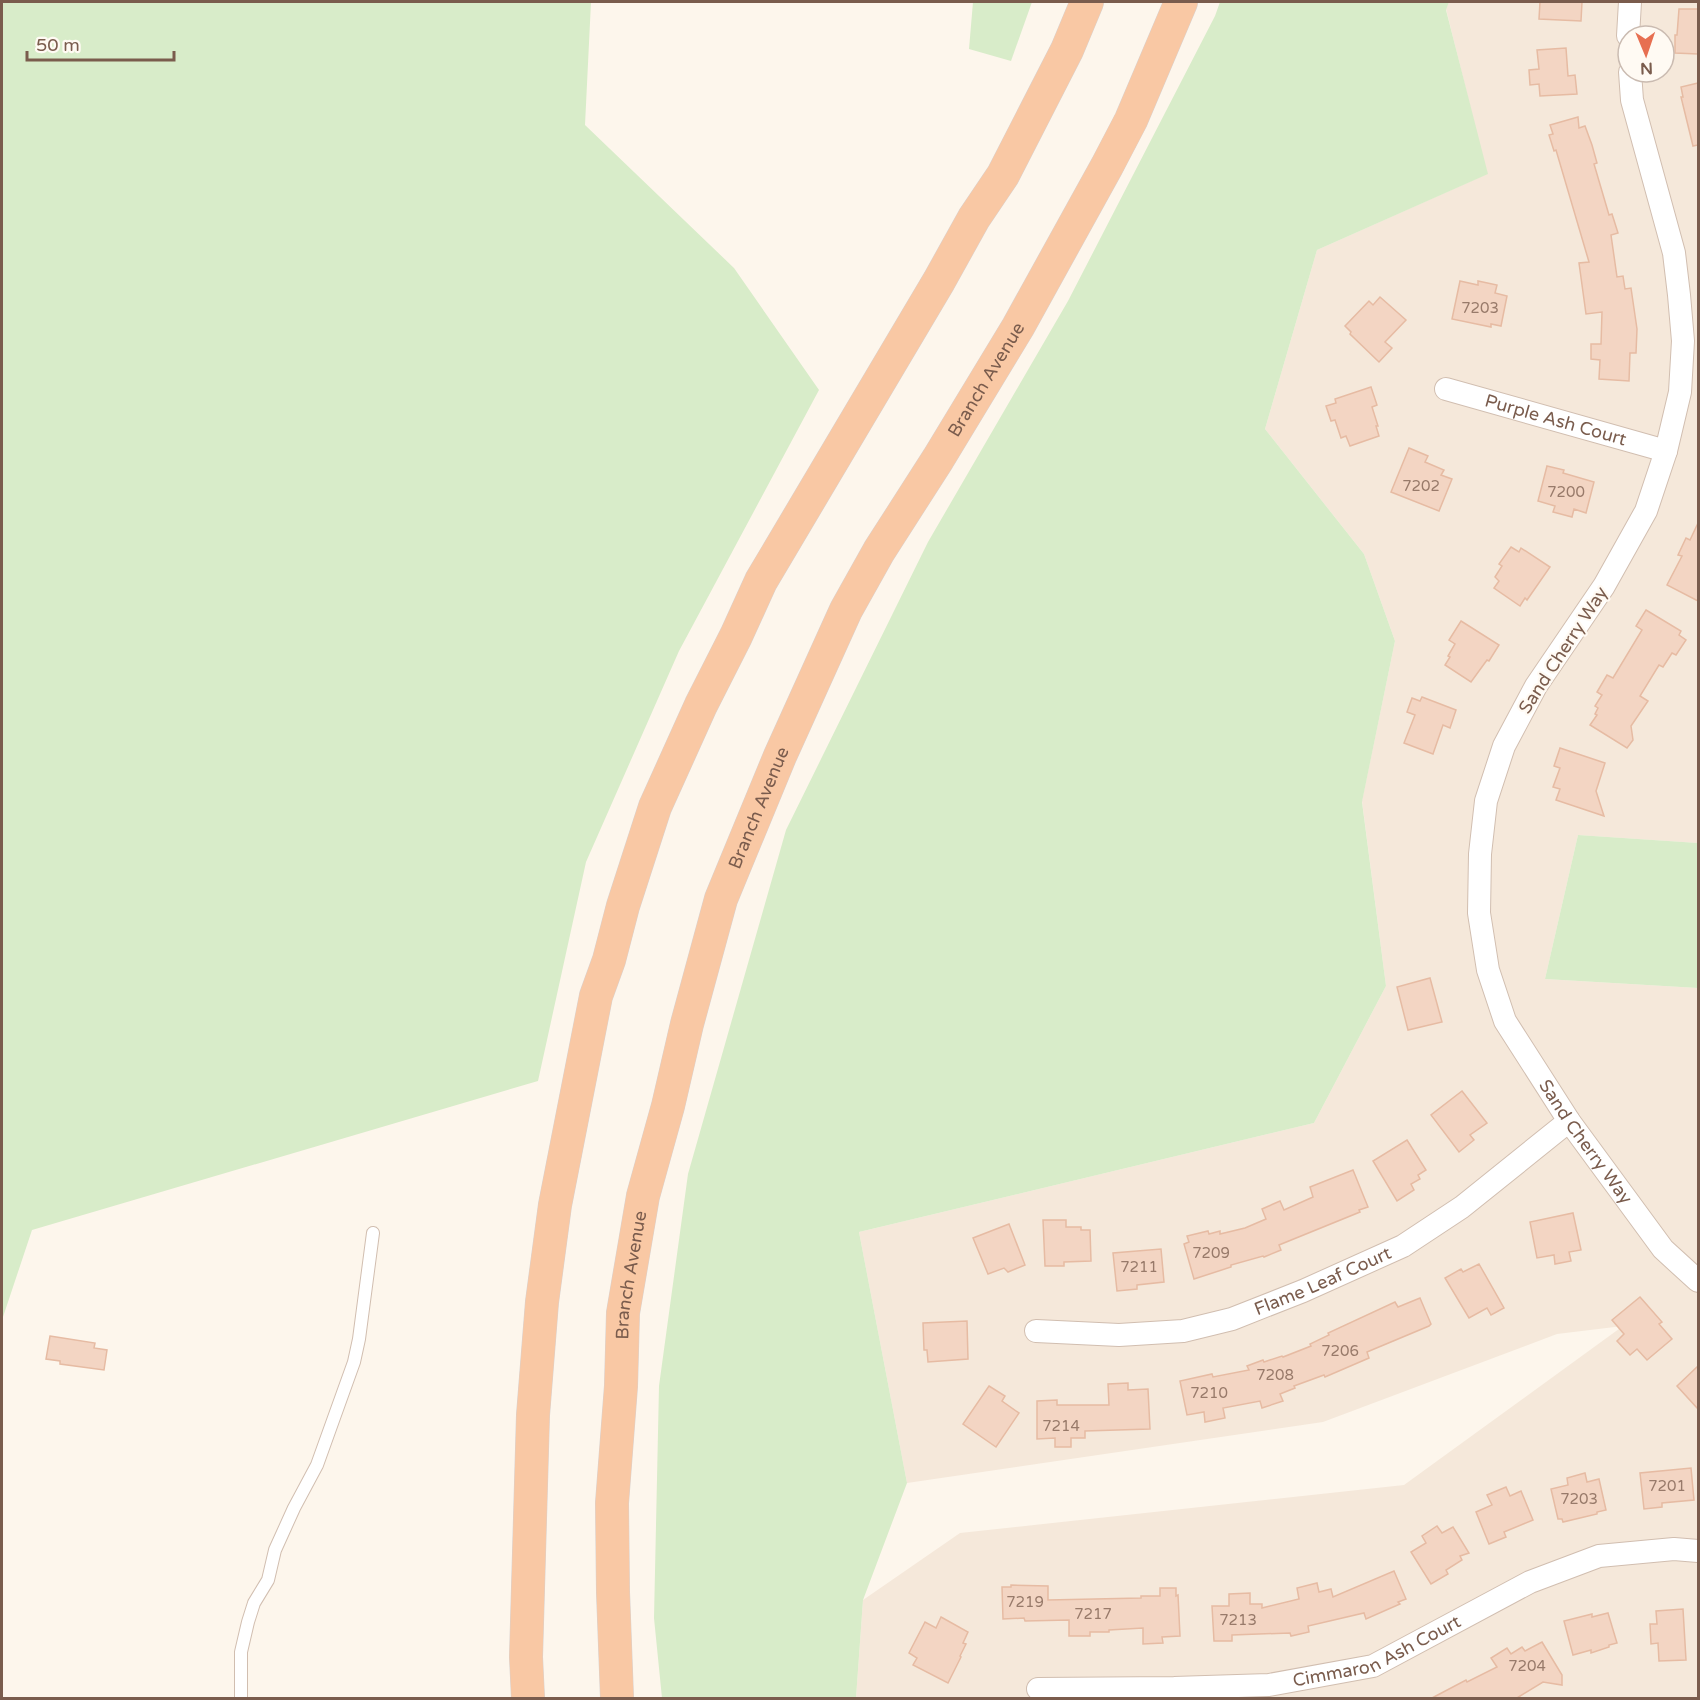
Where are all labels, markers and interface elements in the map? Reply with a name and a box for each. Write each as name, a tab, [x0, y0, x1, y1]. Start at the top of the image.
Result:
scale bar	[27, 24, 174, 62]
north arrow	[1616, 24, 1676, 84]
text: 50 m	[36, 34, 80, 56]
text: N	[1640, 58, 1653, 78]
house number: 7203	[1461, 299, 1499, 317]
street label: Branch Avenue	[943, 318, 1029, 441]
street label: Purple Ash Court	[1482, 389, 1629, 450]
house number: 7202	[1402, 477, 1440, 495]
house number: 7200	[1547, 483, 1585, 501]
street label: Sand Cherry Way	[1514, 582, 1612, 718]
street label: Branch Avenue	[724, 743, 794, 872]
street label: Sand Cherry Way	[1534, 1075, 1637, 1208]
street label: Branch Avenue	[611, 1209, 651, 1340]
street label: Flame Leaf Court	[1251, 1242, 1395, 1320]
house number: 7209	[1192, 1244, 1230, 1262]
house number: 7211	[1120, 1258, 1158, 1276]
house number: 7206	[1321, 1342, 1359, 1360]
house number: 7208	[1256, 1366, 1294, 1384]
house number: 7210	[1190, 1384, 1228, 1402]
house number: 7214	[1042, 1417, 1080, 1435]
house number: 7201	[1648, 1477, 1686, 1495]
house number: 7203	[1560, 1490, 1598, 1508]
house number: 7219	[1006, 1593, 1044, 1611]
house number: 7217	[1074, 1605, 1112, 1623]
street label: Cimmaron Ash Court	[1291, 1610, 1465, 1691]
house number: 7213	[1219, 1611, 1257, 1629]
house number: 7204	[1508, 1657, 1546, 1675]

